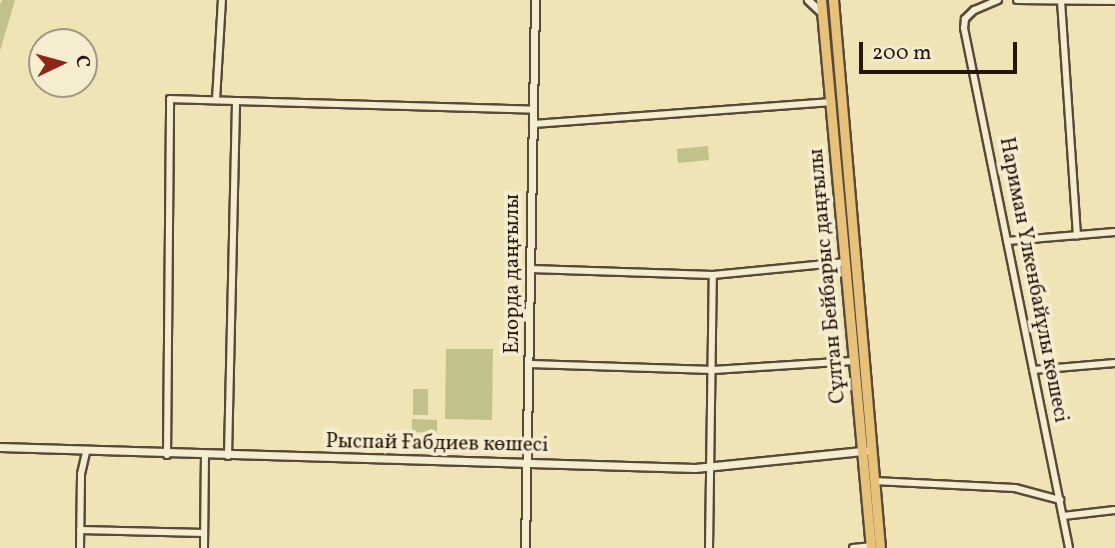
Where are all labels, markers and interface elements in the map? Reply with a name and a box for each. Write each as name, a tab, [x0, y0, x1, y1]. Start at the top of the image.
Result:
north arrow	[28, 28, 98, 98]
scale bar	[863, 28, 1020, 72]
text: 200 m	[872, 39, 932, 68]
text: С	[68, 54, 95, 69]
street label: Нариман Үлкенбайұлы көшесі	[993, 135, 1073, 425]
street label: Сұлтан Бейбарыс даңғылы	[804, 147, 852, 405]
street label: Елорда даңғылы	[500, 194, 526, 354]
street label: Рыспай Ғабдиев көшесі	[325, 429, 549, 459]

